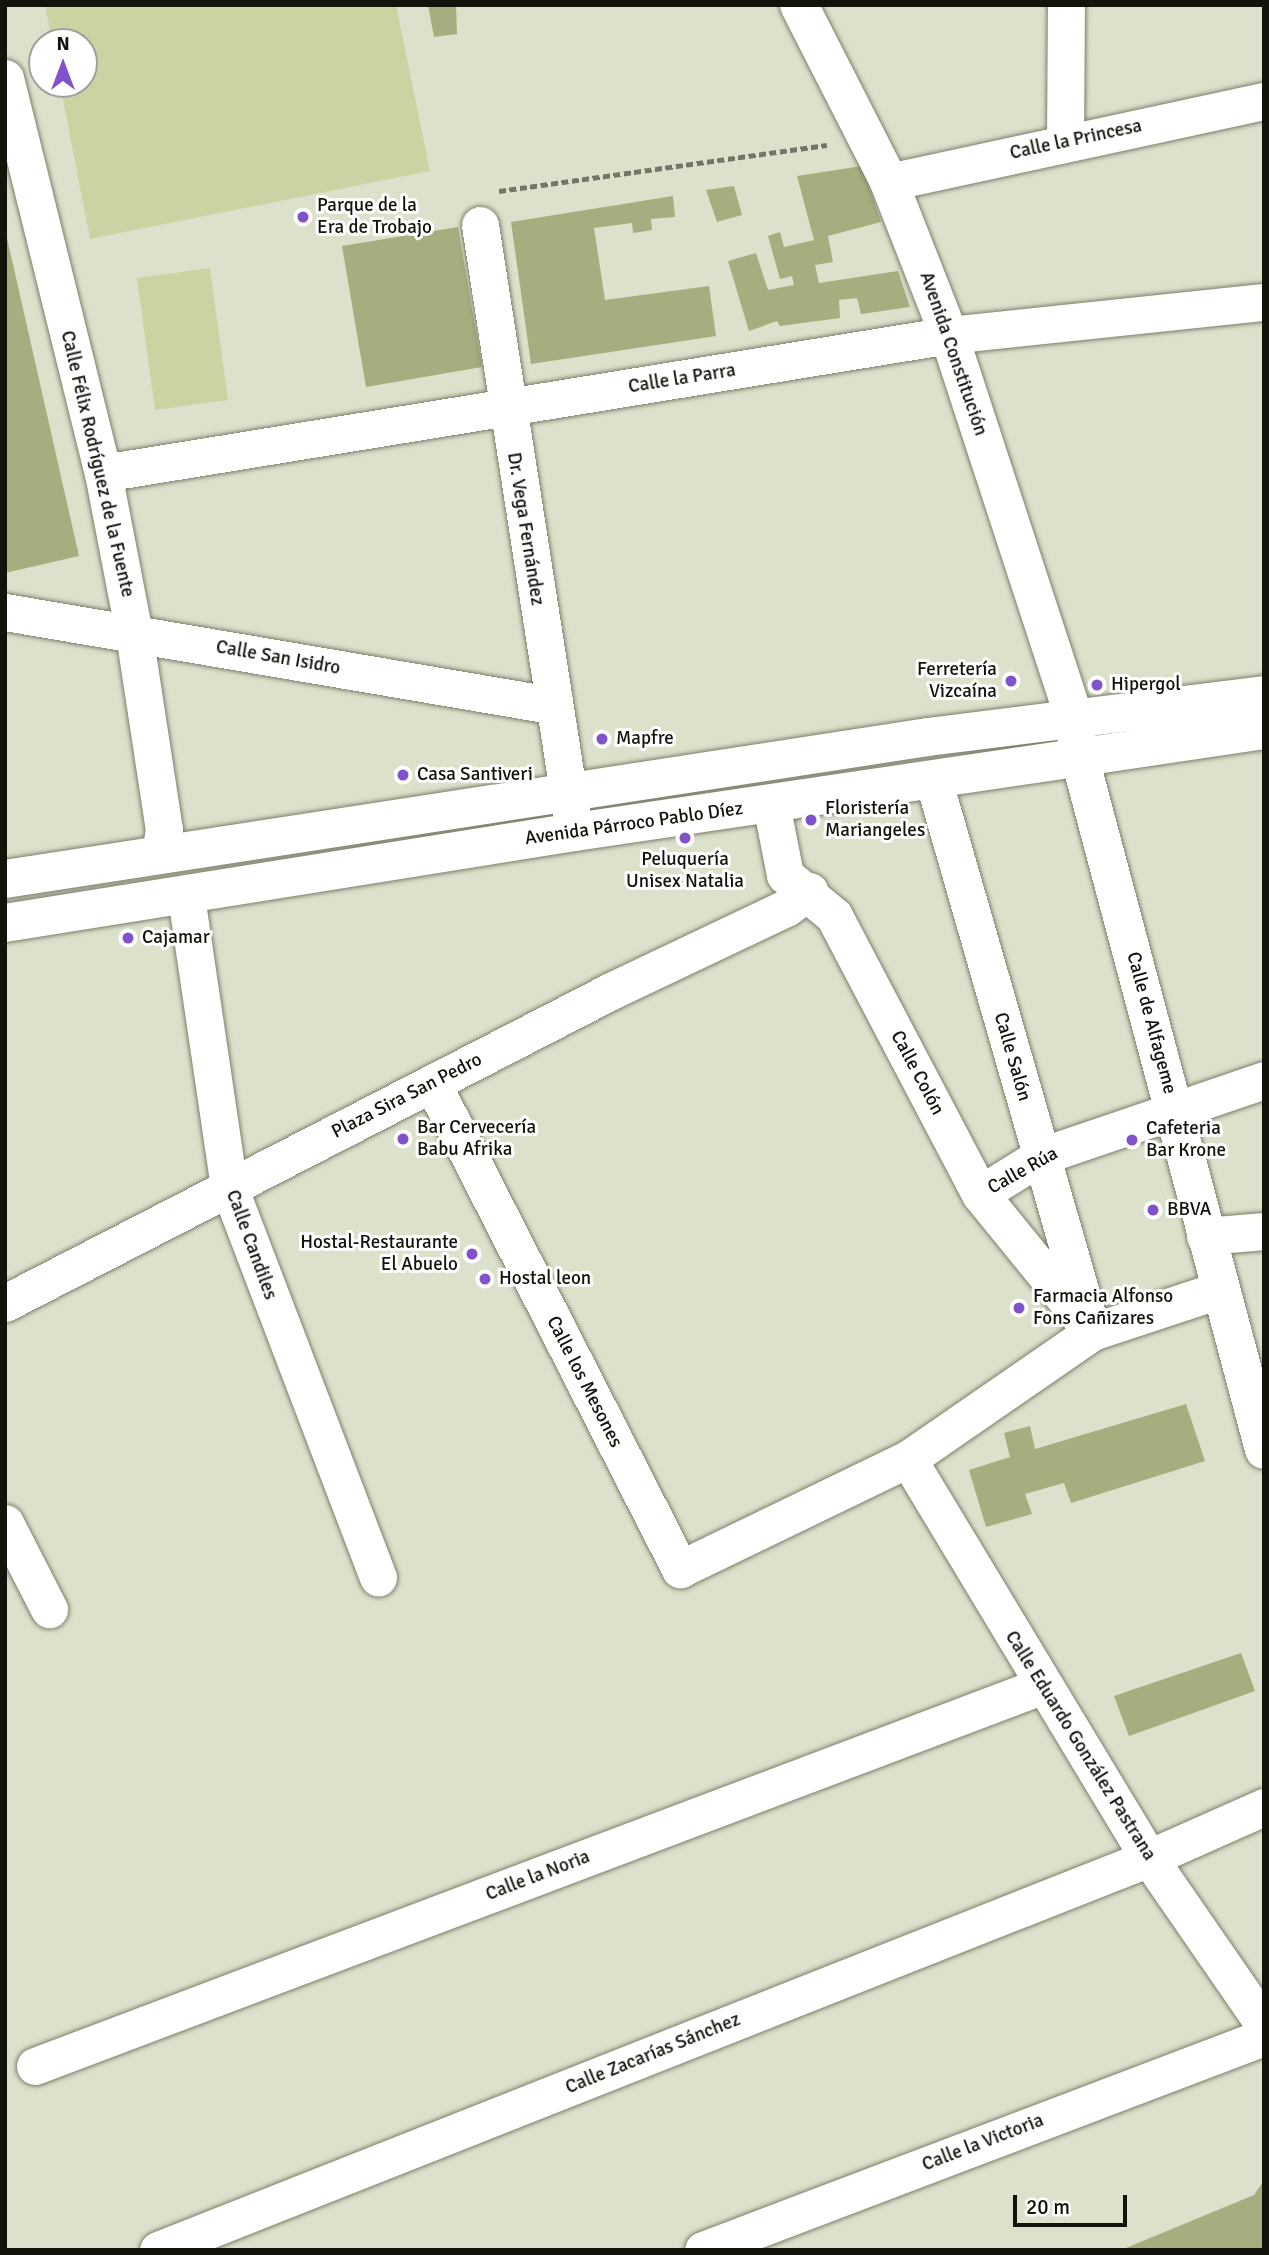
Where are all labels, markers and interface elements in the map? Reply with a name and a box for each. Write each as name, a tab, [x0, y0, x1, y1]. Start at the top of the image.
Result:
north arrow	[28, 28, 98, 98]
text: N	[56, 32, 70, 56]
street label: Calle la Princesa	[1008, 115, 1144, 165]
place label: Parque de la Era de Trobajo	[317, 195, 432, 239]
marker: Parque de la Era de Trobajo	[295, 209, 311, 225]
street label: Avenida Constitución	[914, 269, 992, 439]
street label: Calle Félix Rodríguez de la Fuente	[55, 329, 139, 599]
street label: Calle la Parra	[627, 359, 737, 399]
street label: Dr. Vega Fernández	[502, 451, 548, 607]
street label: Calle San Isidro	[214, 636, 342, 680]
place label: Ferretería Vizcaína	[917, 659, 997, 703]
marker: Ferretería Vizcaína	[1003, 673, 1019, 689]
place label: Hipergol	[1111, 674, 1181, 696]
marker: Hipergol	[1089, 677, 1105, 693]
place label: Mapfre	[616, 728, 674, 750]
marker: Mapfre	[594, 731, 610, 747]
place label: Casa Santiveri	[417, 764, 533, 786]
marker: Casa Santiveri	[395, 767, 411, 783]
street label: Avenida Párroco Pablo Díez	[524, 797, 744, 851]
place label: Floristería Mariangeles	[825, 798, 925, 842]
marker: Floristería Mariangeles	[803, 812, 819, 828]
marker: Peluquería Unisex Natalia	[677, 830, 693, 846]
place label: Peluquería Unisex Natalia	[626, 849, 744, 893]
place label: Cajamar	[142, 927, 210, 949]
marker: Cajamar	[120, 930, 136, 946]
street label: Calle de Alfageme	[1121, 949, 1181, 1097]
street label: Calle Salón	[988, 1010, 1036, 1104]
street label: Calle Colón	[885, 1027, 949, 1119]
street label: Plaza Sira San Pedro	[328, 1048, 486, 1144]
place label: Bar Cervecería Babu Afrika	[417, 1117, 536, 1161]
place label: Cafeteria Bar Krone	[1146, 1118, 1226, 1162]
marker: Bar Cervecería Babu Afrika	[395, 1131, 411, 1147]
marker: Cafeteria Bar Krone	[1124, 1132, 1140, 1148]
street label: Calle Rúa	[984, 1142, 1062, 1200]
street label: Calle Candiles	[221, 1187, 281, 1303]
place label: BBVA	[1167, 1199, 1211, 1221]
marker: BBVA	[1145, 1202, 1161, 1218]
place label: Hostal-Restaurante El Abuelo	[300, 1232, 458, 1276]
marker: Hostal-Restaurante El Abuelo	[464, 1246, 480, 1262]
place label: Hostal leon	[499, 1268, 591, 1290]
marker: Hostal leon	[477, 1271, 493, 1287]
place label: Farmacia Alfonso Fons Cañizares	[1033, 1286, 1173, 1330]
marker: Farmacia Alfonso Fons Cañizares	[1011, 1300, 1027, 1316]
street label: Calle los Mesones	[541, 1312, 627, 1452]
street label: Calle Eduardo González Pastrana	[1000, 1627, 1160, 1865]
street label: Calle la Noria	[483, 1846, 593, 1906]
street label: Calle Zacarías Sánchez	[562, 2009, 744, 2099]
street label: Calle la Victoria	[919, 2109, 1047, 2177]
scale bar	[1017, 2182, 1131, 2226]
text: 20 m	[1026, 2194, 1070, 2220]

